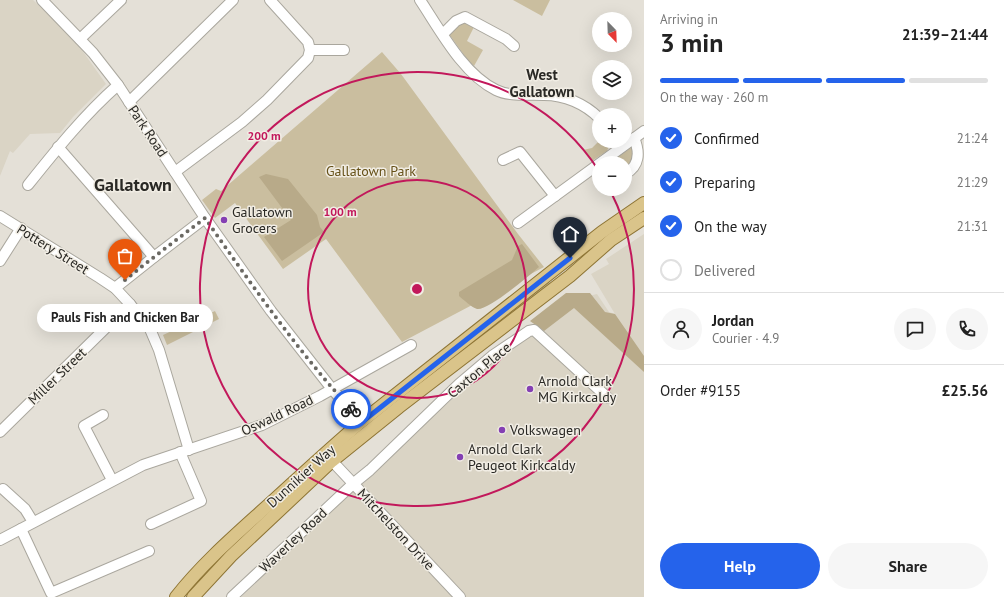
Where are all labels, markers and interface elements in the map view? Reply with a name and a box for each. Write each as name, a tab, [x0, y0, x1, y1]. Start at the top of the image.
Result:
text: Arriving in	[660, 11, 718, 28]
north arrow	[592, 12, 632, 52]
map controls	[592, 12, 632, 196]
text: 21:39–21:44	[902, 25, 988, 44]
text: 3 min	[660, 26, 723, 59]
button: layers	[592, 60, 632, 100]
district label: West Gallatown	[510, 65, 574, 101]
text: On the way · 260 m	[660, 89, 768, 106]
street label: Park Road	[124, 102, 172, 160]
button: +	[592, 108, 632, 148]
icon: check	[660, 127, 682, 149]
text: 200 m	[247, 128, 281, 143]
text: Confirmed	[694, 129, 759, 148]
text: 21:24	[957, 130, 988, 147]
button: −	[592, 156, 632, 196]
park label: Gallatown Park	[326, 162, 416, 180]
icon: check	[660, 171, 682, 193]
district label: Gallatown	[94, 173, 172, 196]
text: Preparing	[694, 173, 756, 192]
text: 21:29	[957, 174, 988, 191]
place label: Gallatown Grocers	[232, 203, 293, 237]
text: 100 m	[323, 204, 357, 219]
marker: Gallatown Grocers	[219, 215, 229, 225]
icon: check	[660, 215, 682, 237]
pin	[553, 217, 587, 258]
text: On the way	[694, 217, 767, 236]
text: 21:31	[957, 218, 988, 235]
street label: Pottery Street	[14, 220, 93, 278]
icon: home	[559, 223, 581, 245]
pin	[108, 239, 142, 280]
icon: bag	[114, 245, 136, 267]
text: Delivered	[694, 261, 755, 280]
centre of rings	[410, 282, 424, 296]
callout: Pauls Fish and Chicken Bar	[37, 304, 213, 332]
button: person	[660, 308, 702, 350]
button: chat	[894, 308, 936, 350]
button: phone	[946, 308, 988, 350]
text: Pauls Fish and Chicken Bar	[51, 309, 199, 326]
text: Jordan	[712, 311, 754, 330]
text: Courier · 4.9	[712, 330, 779, 347]
street label: Caxton Place	[444, 338, 514, 402]
street label: Miller Street	[24, 344, 90, 408]
place label: Arnold Clark MG Kirkcaldy	[538, 372, 617, 406]
text: Order #9155	[660, 381, 741, 400]
text: £25.56	[942, 381, 988, 400]
marker: Arnold Clark MG Kirkcaldy	[525, 384, 535, 394]
courier	[331, 389, 371, 429]
street label: Oswald Road	[238, 390, 316, 440]
icon: bike	[340, 398, 362, 420]
place label: Volkswagen	[509, 421, 581, 439]
marker: Volkswagen	[497, 425, 507, 435]
street label: Dunnikier Way	[263, 440, 339, 511]
place label: Arnold Clark Peugeot Kirkcaldy	[468, 440, 576, 474]
marker: Arnold Clark Peugeot Kirkcaldy	[455, 452, 465, 462]
street label: Mitchelston Drive	[353, 484, 439, 574]
street label: Waverley Road	[255, 504, 331, 576]
button: Help	[660, 543, 820, 589]
button: Share	[828, 543, 988, 589]

